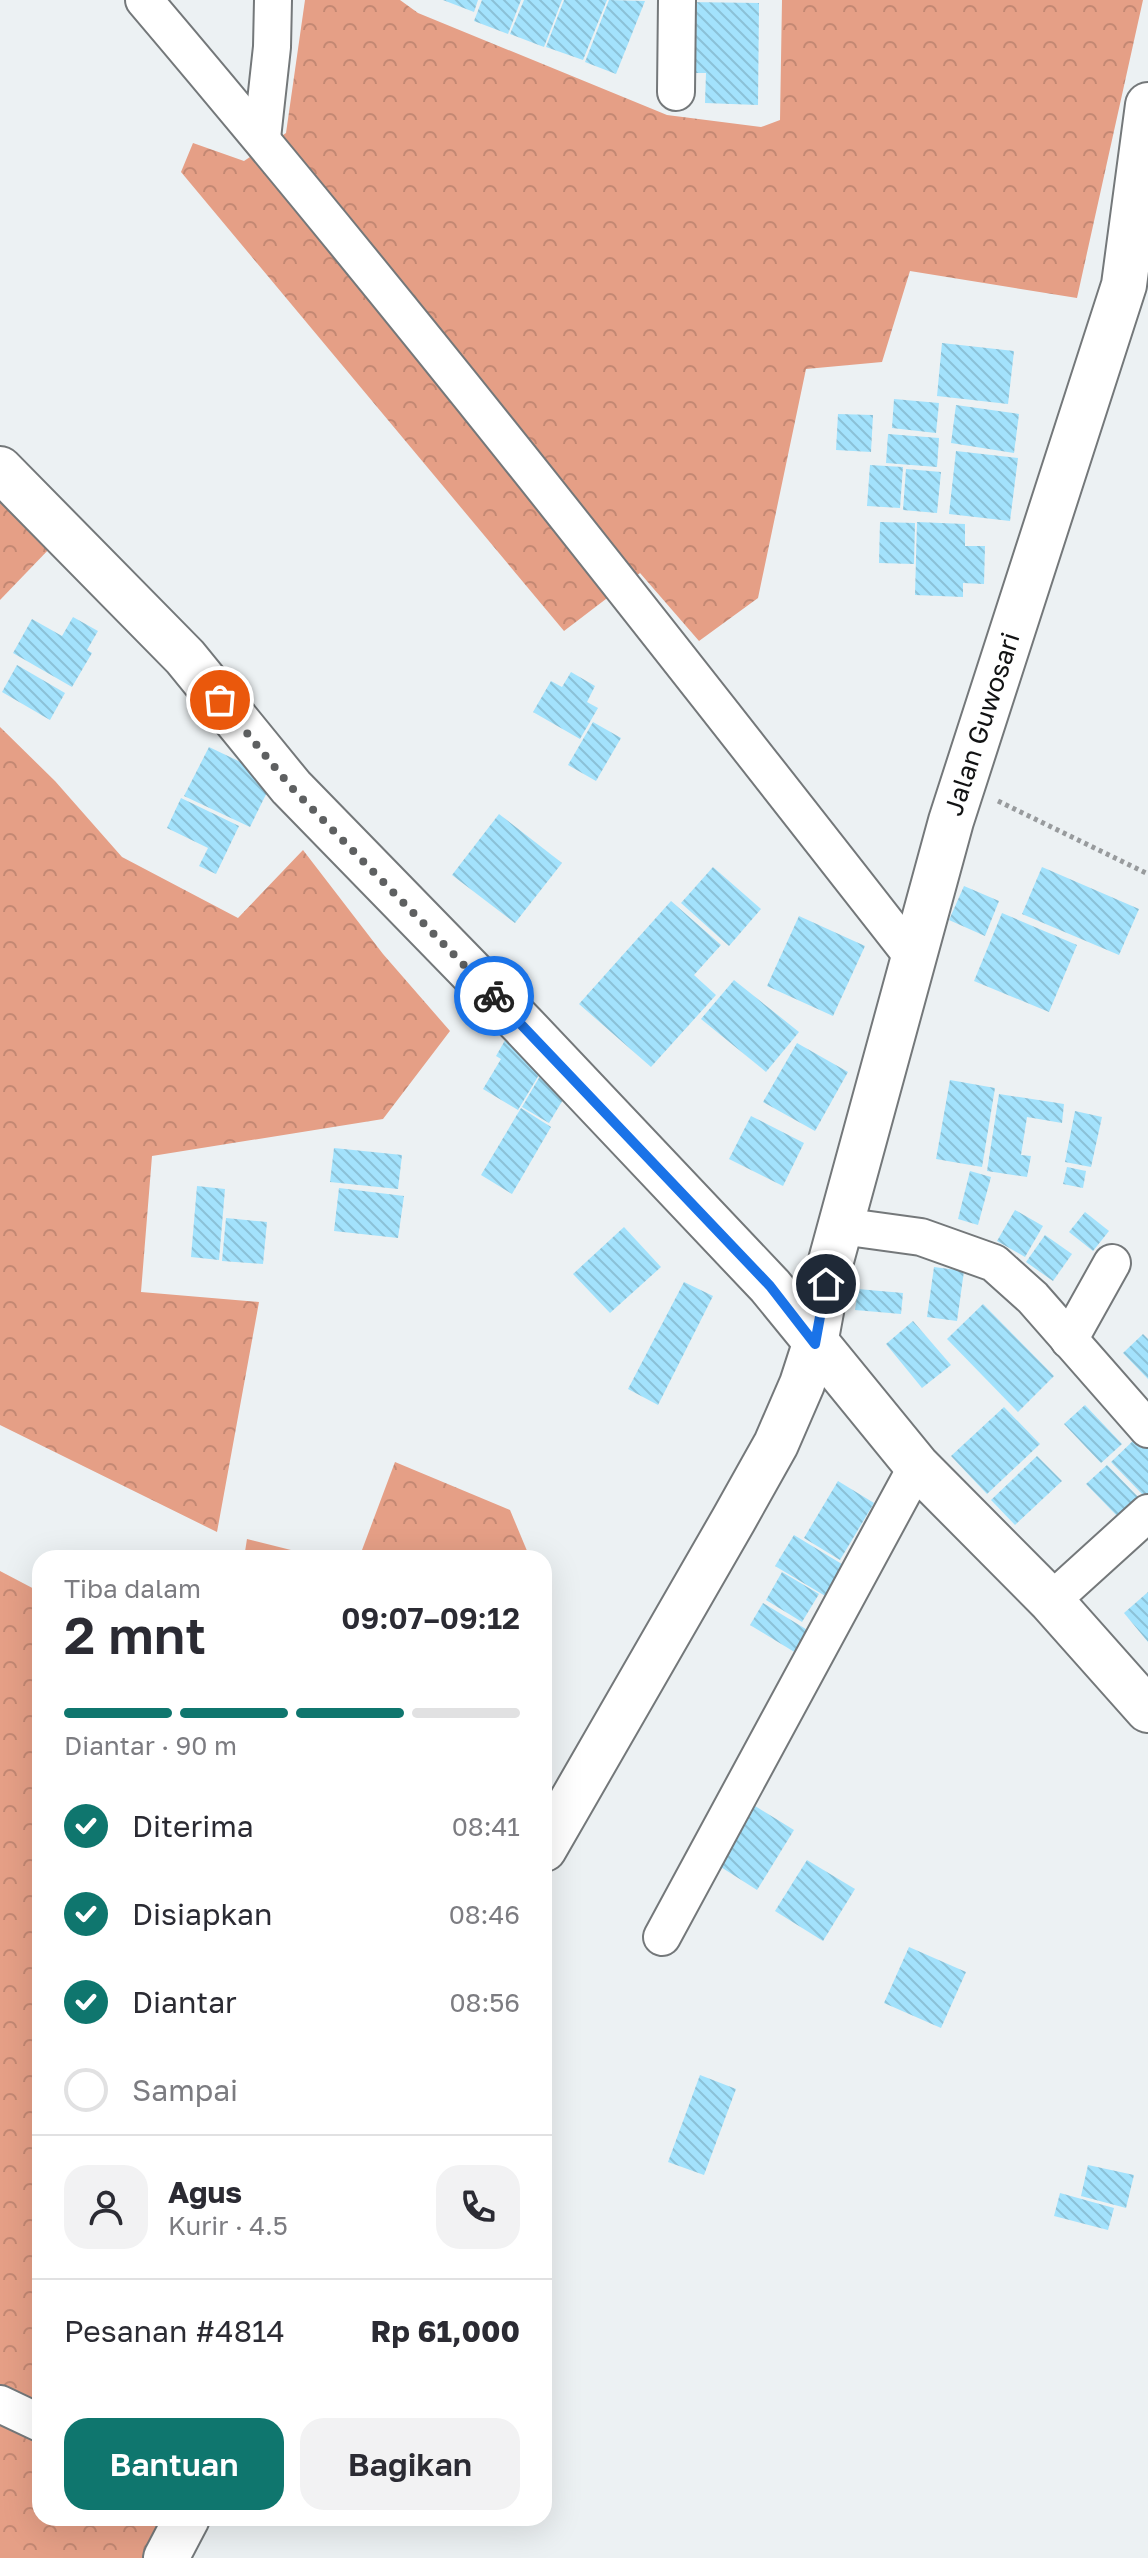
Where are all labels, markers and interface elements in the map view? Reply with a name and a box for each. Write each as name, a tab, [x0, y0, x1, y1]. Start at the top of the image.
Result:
street label: Jalan Guwosari	[937, 628, 1026, 819]
pin	[186, 666, 254, 734]
icon: bag	[198, 678, 242, 722]
courier	[454, 956, 534, 1036]
icon: bike	[472, 974, 516, 1018]
pin	[792, 1250, 860, 1318]
icon: home	[804, 1262, 848, 1306]
text: Tiba dalam	[64, 1573, 201, 1604]
text: 09:07–09:12	[341, 1600, 520, 1636]
text: 2 mnt	[64, 1603, 206, 1665]
text: Diantar · 90 m	[64, 1730, 237, 1761]
icon: check	[64, 1804, 108, 1848]
text: Diterima	[132, 1808, 254, 1844]
text: 08:41	[452, 1811, 520, 1842]
icon: check	[64, 1892, 108, 1936]
text: Disiapkan	[132, 1896, 272, 1932]
text: 08:46	[449, 1899, 520, 1930]
icon: check	[64, 1980, 108, 2024]
text: Diantar	[132, 1984, 237, 2020]
text: 08:56	[449, 1987, 520, 2018]
text: Sampai	[132, 2072, 238, 2108]
button: person	[64, 2165, 148, 2249]
button: phone	[436, 2165, 520, 2249]
text: Agus	[168, 2174, 242, 2210]
text: Kurir · 4.5	[168, 2210, 288, 2241]
text: Pesanan #4814	[64, 2313, 285, 2349]
text: Rp 61,000	[371, 2313, 520, 2349]
button: Bantuan	[64, 2418, 284, 2510]
button: Bagikan	[300, 2418, 520, 2510]

